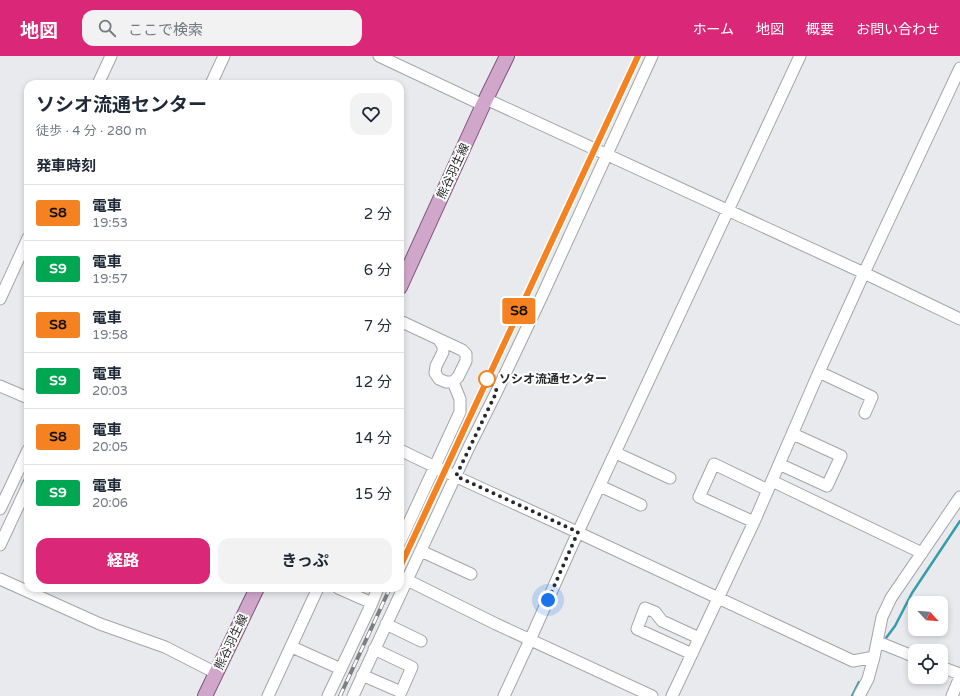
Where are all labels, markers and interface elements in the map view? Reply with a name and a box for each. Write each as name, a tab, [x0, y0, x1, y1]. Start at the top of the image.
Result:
search box	[82, 10, 362, 46]
icon: search	[96, 17, 118, 39]
text: 地図	[20, 20, 58, 42]
text: ここで検索	[128, 21, 203, 39]
text: ホーム	[692, 21, 734, 38]
text: 地図	[756, 21, 784, 38]
text: 概要	[806, 21, 834, 38]
text: お問い合わせ	[856, 21, 940, 38]
button: heart	[350, 93, 392, 135]
text: ソシオ流通センター	[36, 94, 207, 116]
text: 徒歩 · 4 分 · 280 m	[36, 123, 147, 139]
street label: 熊谷羽生線	[434, 141, 472, 201]
text: 発車時刻	[36, 157, 96, 175]
text: 電車	[92, 197, 122, 215]
text: S8	[49, 204, 67, 221]
text: 2 分	[364, 205, 392, 223]
text: 19:53	[92, 215, 128, 231]
text: 電車	[92, 253, 122, 271]
text: S9	[49, 260, 67, 277]
text: 6 分	[364, 261, 392, 279]
text: 19:57	[92, 271, 128, 287]
line badge: S8	[501, 298, 537, 324]
text: S8	[510, 302, 528, 319]
text: 電車	[92, 309, 122, 327]
text: S8	[49, 316, 67, 333]
text: 7 分	[364, 317, 392, 335]
text: 19:58	[92, 327, 128, 343]
text: 電車	[92, 365, 122, 383]
marker: ソシオ流通センター	[478, 370, 496, 388]
text: S9	[49, 372, 67, 389]
place label: ソシオ流通センター	[499, 372, 607, 386]
text: 12 分	[354, 373, 392, 391]
text: 20:03	[92, 383, 128, 399]
text: 電車	[92, 421, 122, 439]
text: S8	[49, 428, 67, 445]
text: 14 分	[354, 429, 392, 447]
text: 20:05	[92, 439, 128, 455]
text: 電車	[92, 477, 122, 495]
text: S9	[49, 484, 67, 501]
text: 15 分	[354, 485, 392, 503]
text: 20:06	[92, 495, 128, 511]
button: 経路	[36, 538, 210, 584]
button: きっぷ	[218, 538, 392, 584]
your location	[538, 590, 558, 610]
north arrow	[908, 596, 948, 636]
map controls	[908, 596, 948, 684]
street label: 熊谷羽生線	[212, 612, 250, 672]
button: locate	[908, 644, 948, 684]

